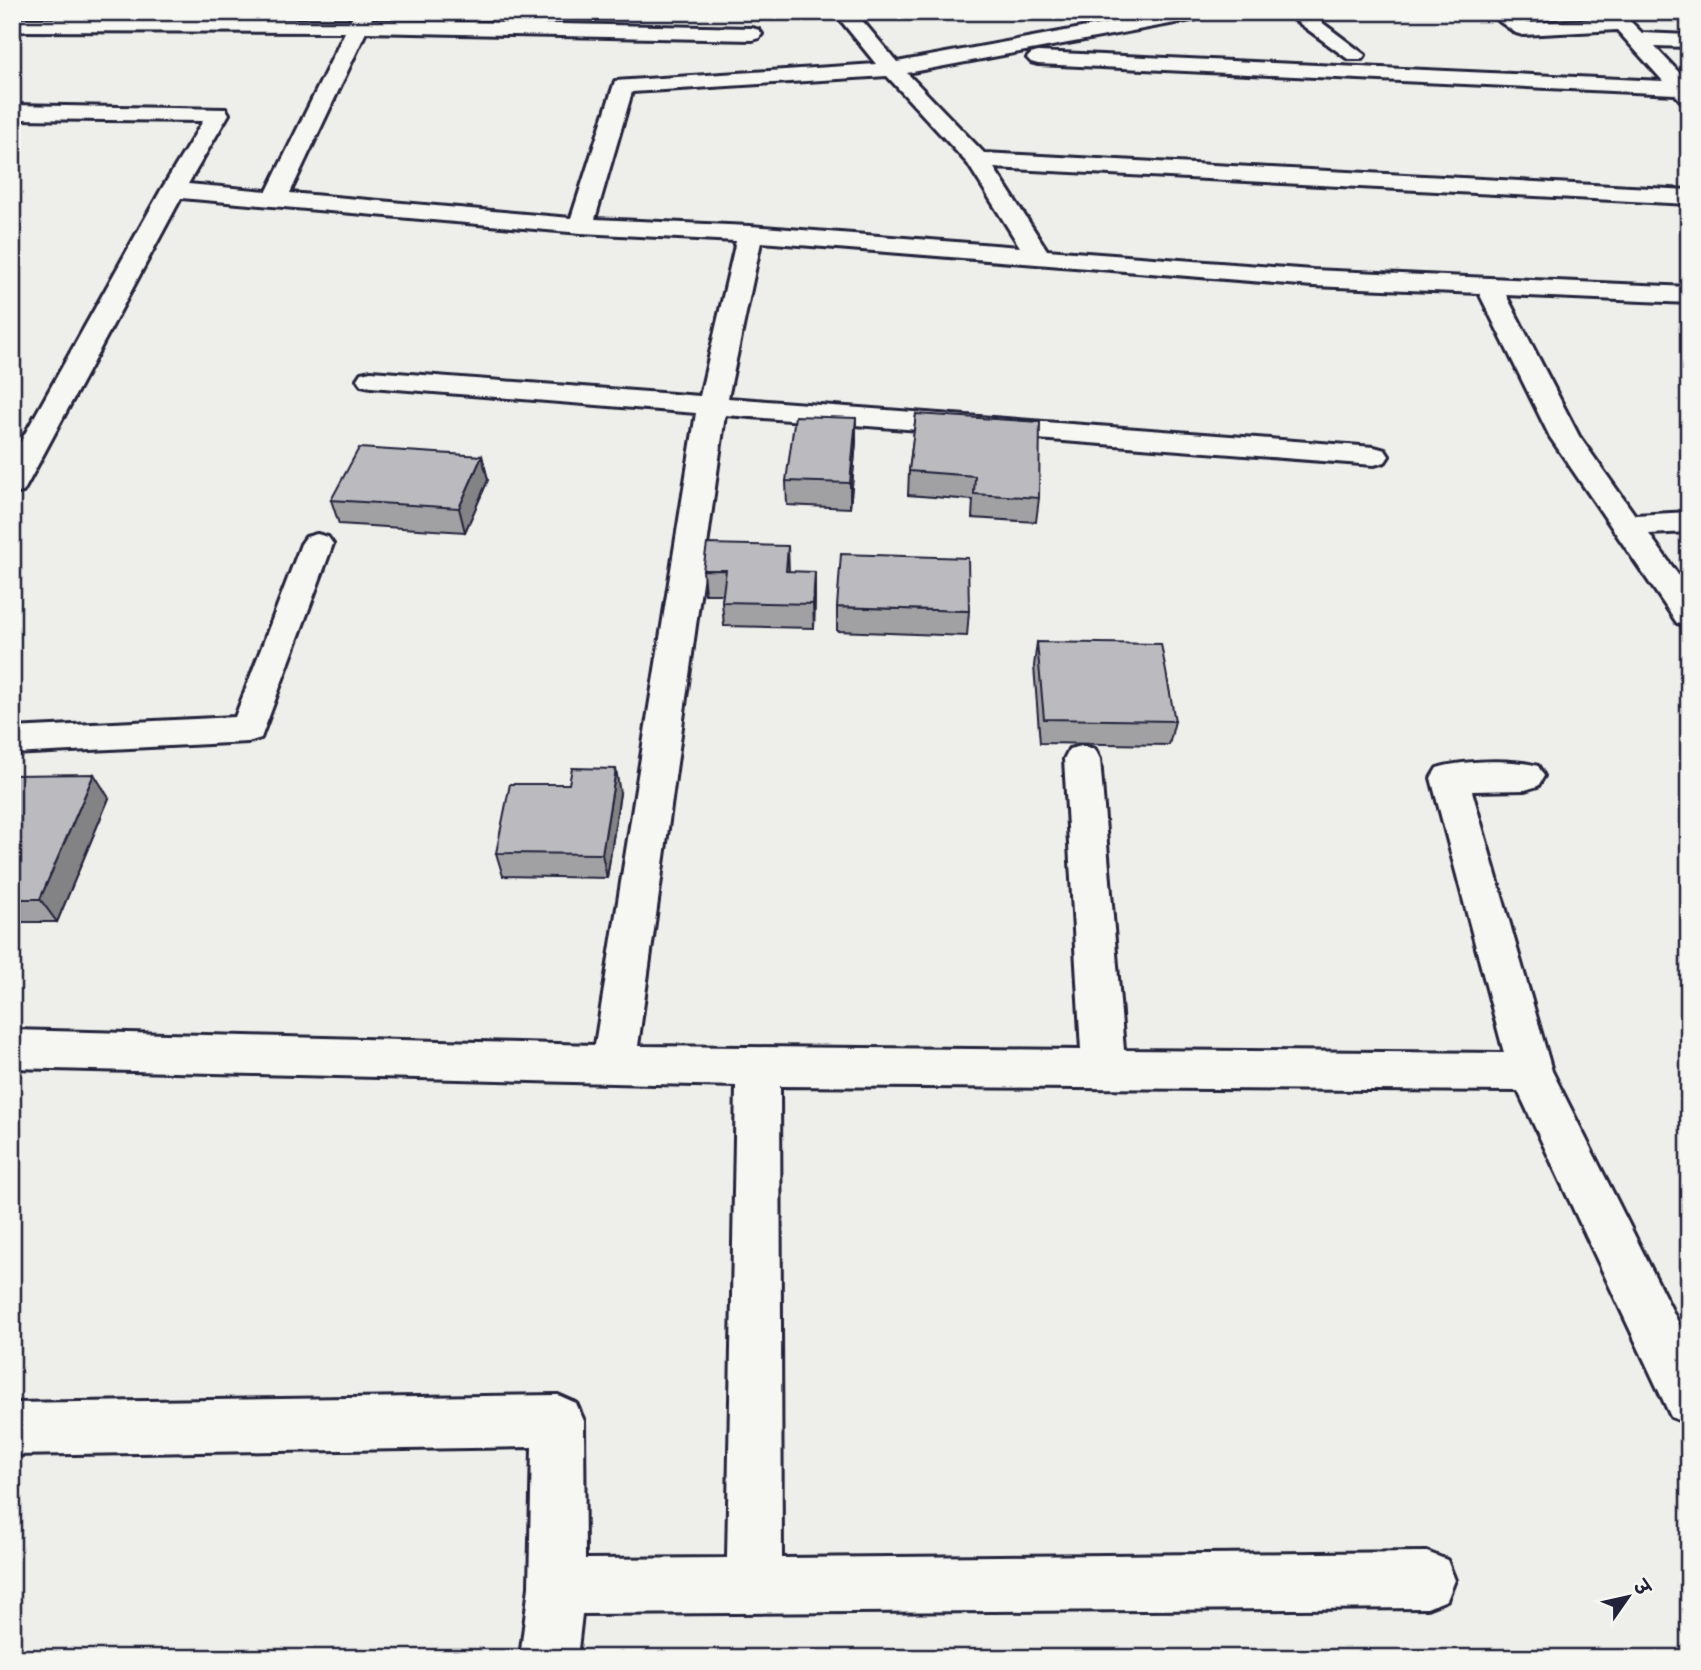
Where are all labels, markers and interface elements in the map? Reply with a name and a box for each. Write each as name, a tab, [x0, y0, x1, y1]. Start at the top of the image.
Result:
north arrow	[1592, 1562, 1662, 1632]
text: उ	[1626, 1574, 1656, 1603]

